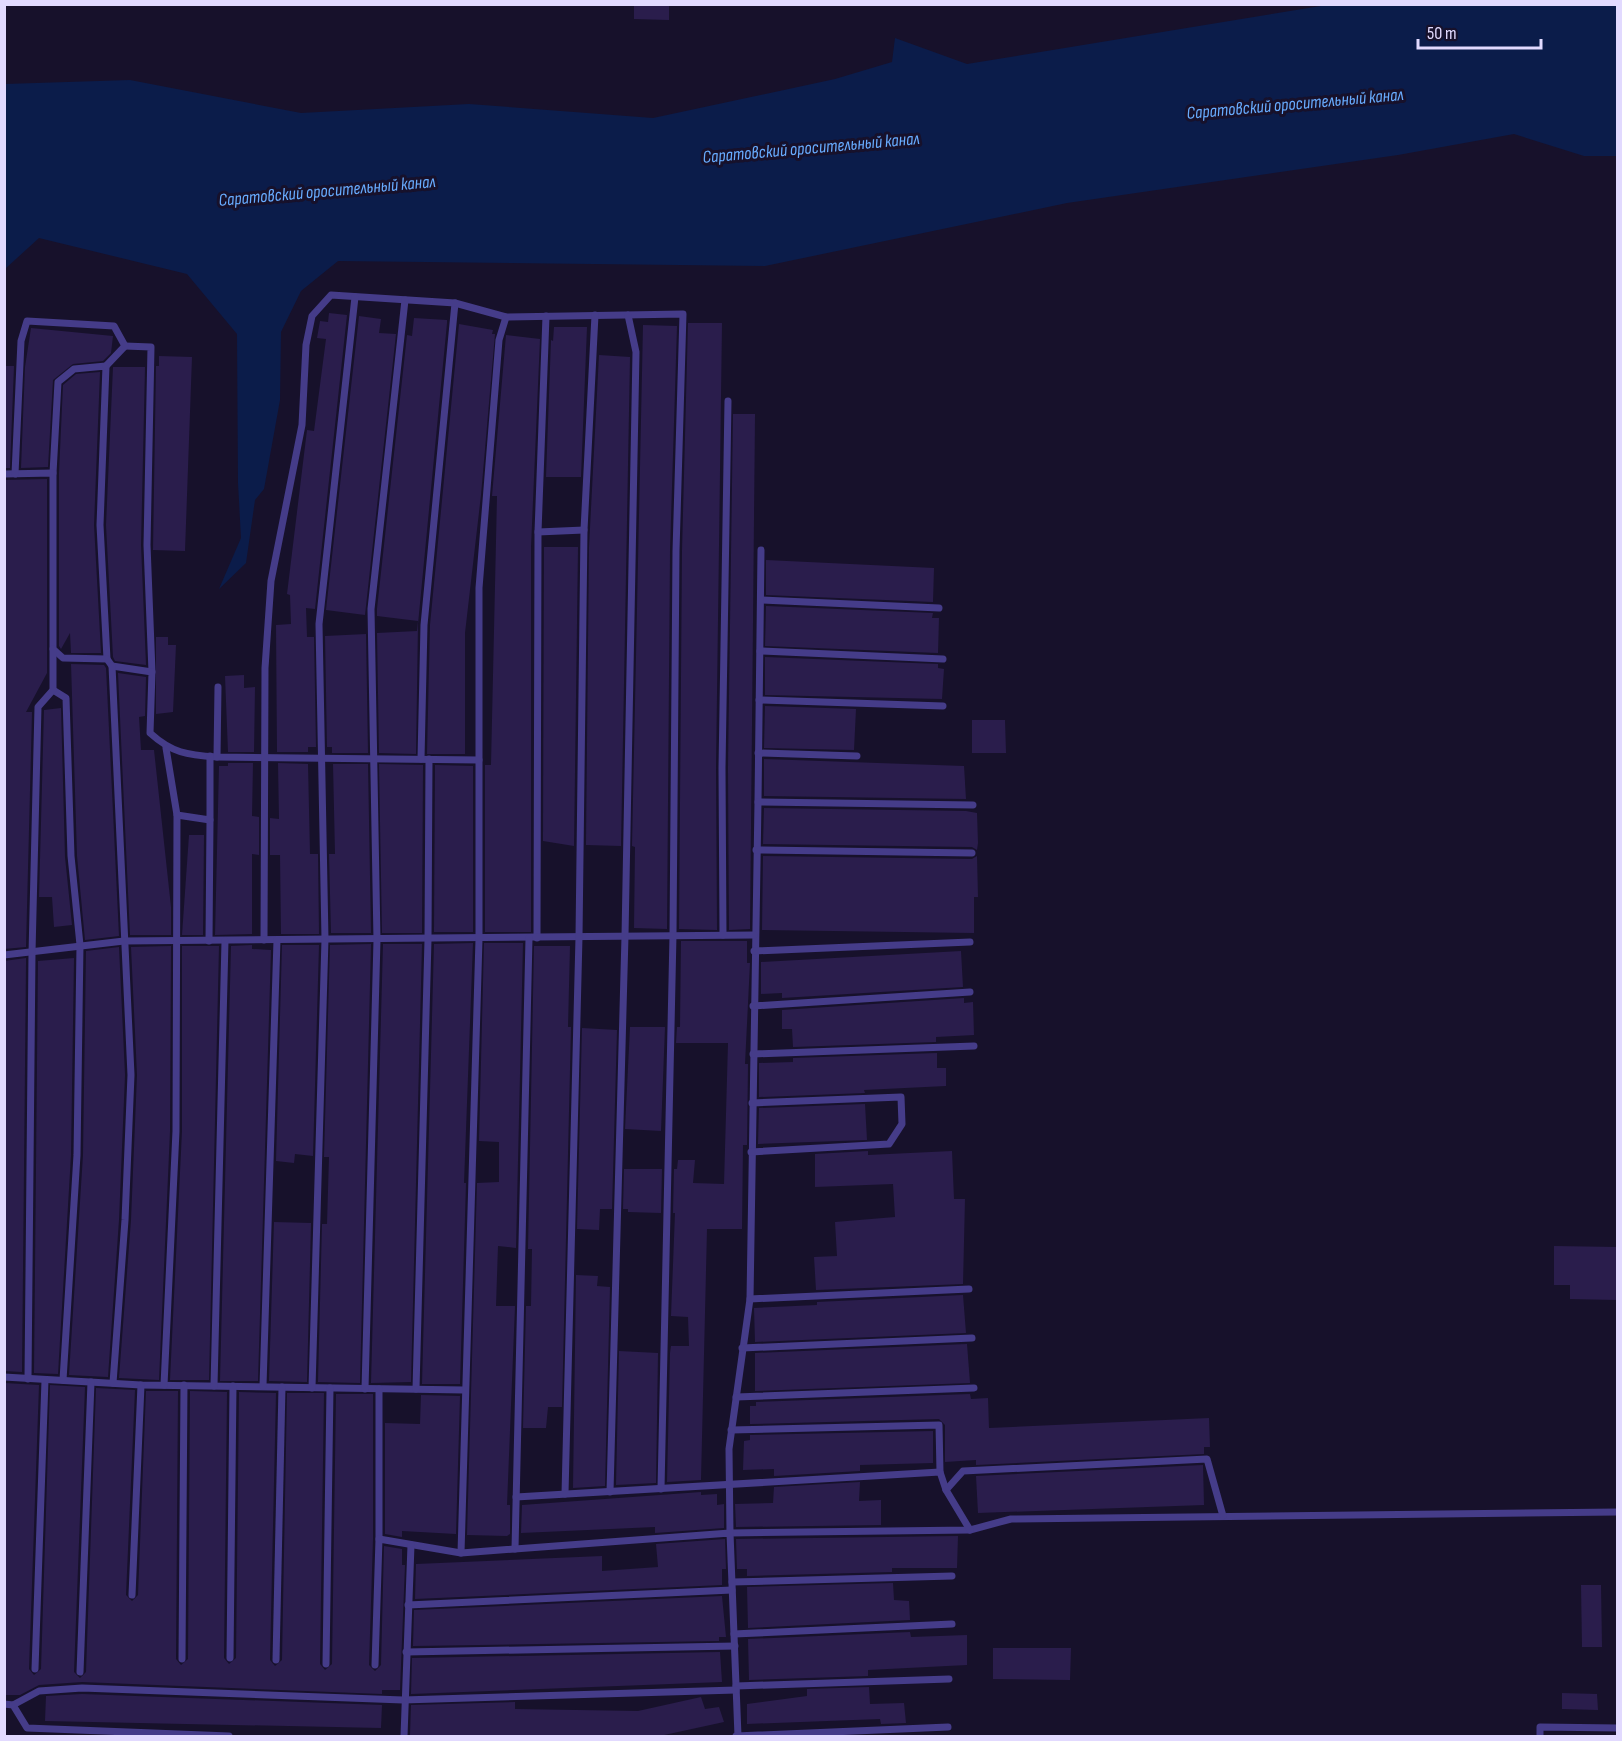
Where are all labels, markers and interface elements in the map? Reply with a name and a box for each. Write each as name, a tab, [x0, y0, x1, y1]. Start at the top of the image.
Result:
scale bar	[1418, 12, 1541, 50]
text: 50 m	[1427, 23, 1457, 44]
water label: Саратовский оросительный канал	[1186, 84, 1404, 124]
water label: Саратовский оросительный канал	[702, 128, 920, 168]
water label: Саратовский оросительный канал	[218, 171, 436, 211]

